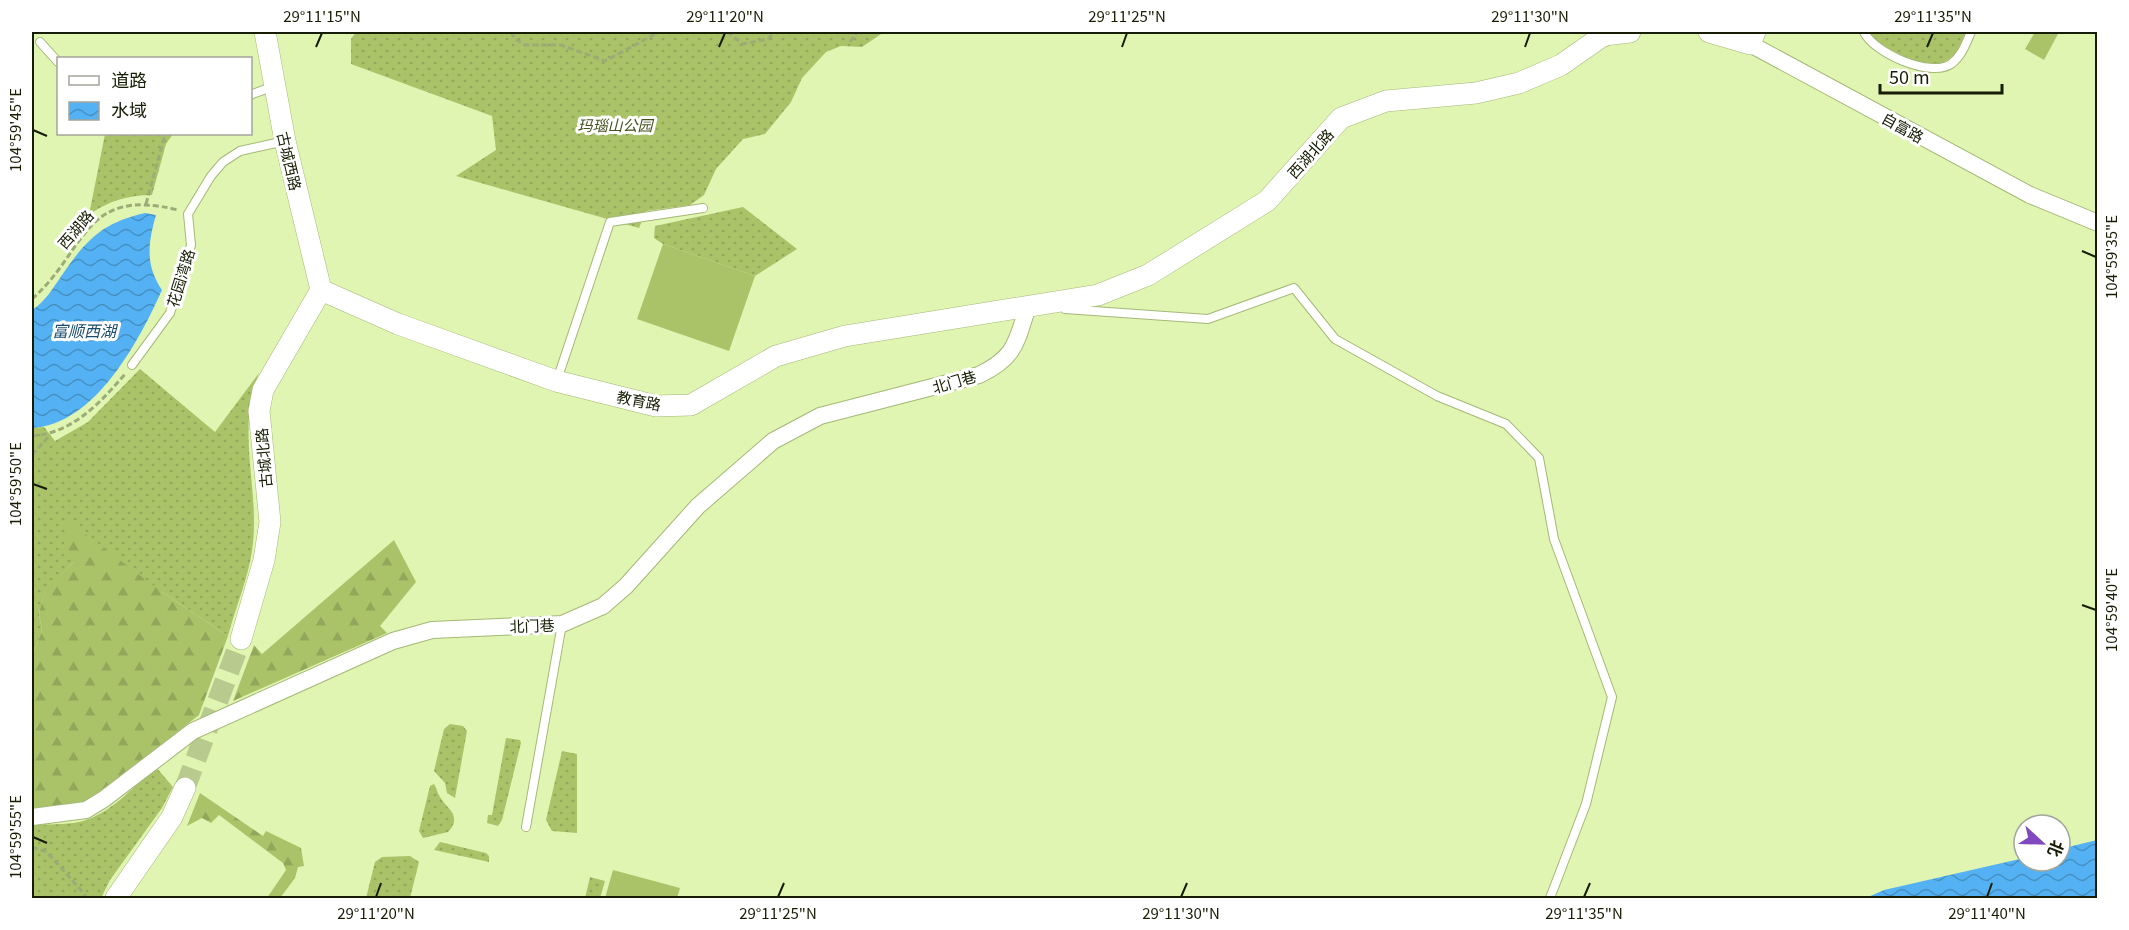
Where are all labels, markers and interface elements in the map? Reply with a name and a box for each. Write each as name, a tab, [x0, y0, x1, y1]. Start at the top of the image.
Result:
text: 29°11'15"N	[283, 5, 361, 26]
text: 29°11'20"N	[686, 5, 764, 26]
text: 29°11'25"N	[1088, 5, 1166, 26]
text: 29°11'30"N	[1491, 5, 1569, 26]
text: 29°11'35"N	[1894, 5, 1972, 26]
legend	[57, 57, 252, 135]
scale bar	[1880, 57, 2002, 95]
text: 50 m	[1889, 63, 1930, 89]
text: 道路	[111, 66, 147, 92]
text: 104°59'45"E	[4, 88, 25, 172]
text: 水域	[111, 96, 147, 122]
street label: 自富路	[1878, 107, 1928, 147]
park label: 玛瑙山公园	[577, 114, 654, 135]
street label: 西湖北路	[1282, 124, 1338, 182]
street label: 古城西路	[273, 129, 307, 193]
street label: 西湖路	[52, 205, 98, 253]
text: 104°59'35"E	[2100, 215, 2121, 299]
street label: 花园湾路	[161, 246, 199, 310]
water label: 富顺西湖	[52, 318, 119, 342]
street label: 北门巷	[929, 365, 979, 397]
street label: 教育路	[615, 385, 663, 415]
street label: 古城北路	[250, 427, 276, 489]
text: 104°59'50"E	[4, 442, 25, 526]
text: 104°59'40"E	[2100, 568, 2121, 652]
street label: 北门巷	[509, 614, 555, 636]
text: 104°59'55"E	[4, 795, 25, 879]
north arrow	[2012, 813, 2072, 873]
text: 北	[2043, 837, 2071, 861]
text: 29°11'20"N	[337, 902, 415, 923]
text: 29°11'25"N	[739, 902, 817, 923]
text: 29°11'30"N	[1142, 902, 1220, 923]
text: 29°11'35"N	[1545, 902, 1623, 923]
text: 29°11'40"N	[1948, 902, 2026, 923]

